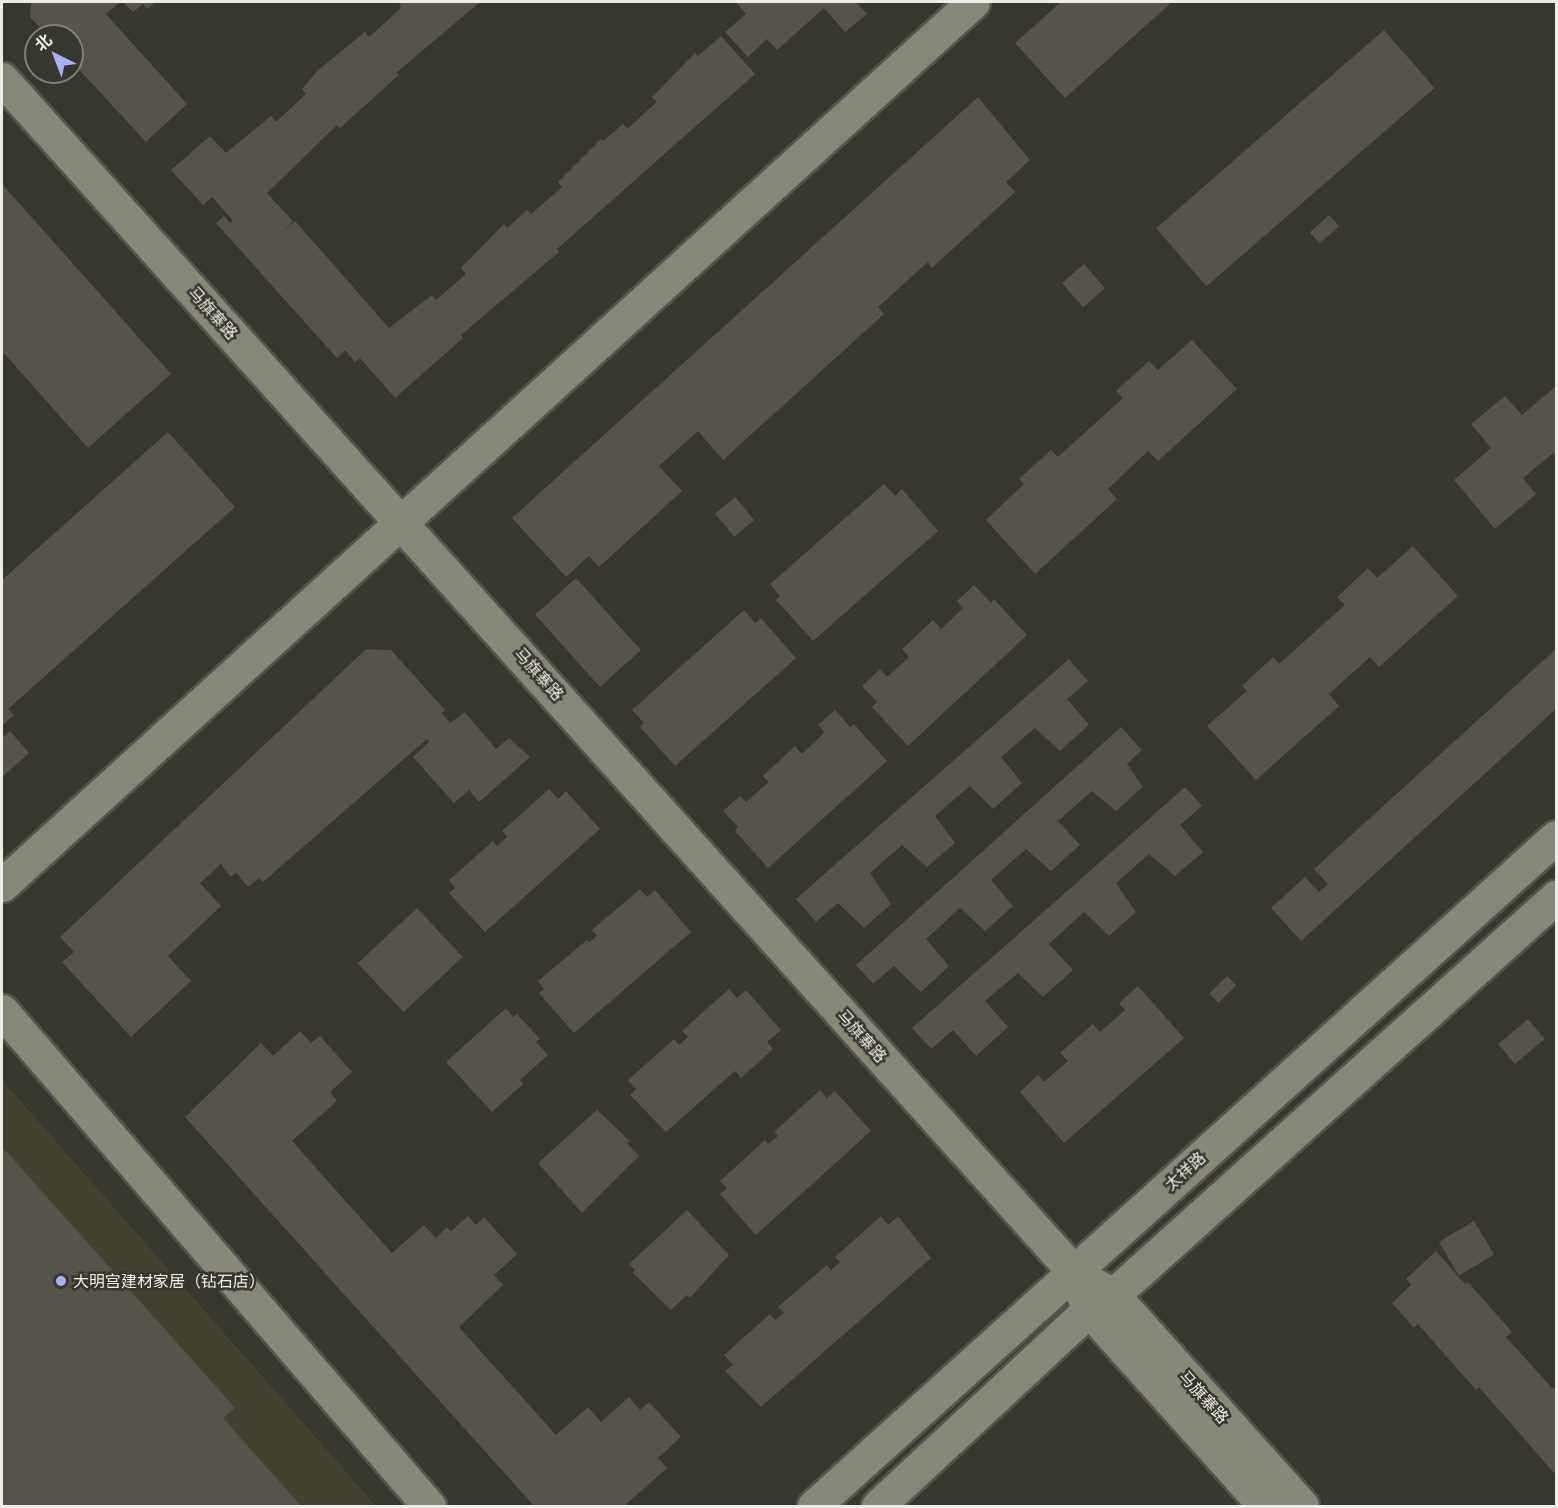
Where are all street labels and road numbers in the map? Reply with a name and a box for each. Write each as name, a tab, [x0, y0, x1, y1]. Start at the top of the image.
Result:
street label: 马旗寨路	[184, 283, 242, 343]
street label: 马旗寨路	[510, 644, 568, 704]
street label: 马旗寨路	[833, 1006, 891, 1066]
street label: 太祥路	[1161, 1148, 1209, 1194]
street label: 马旗寨路	[1175, 1367, 1233, 1427]

